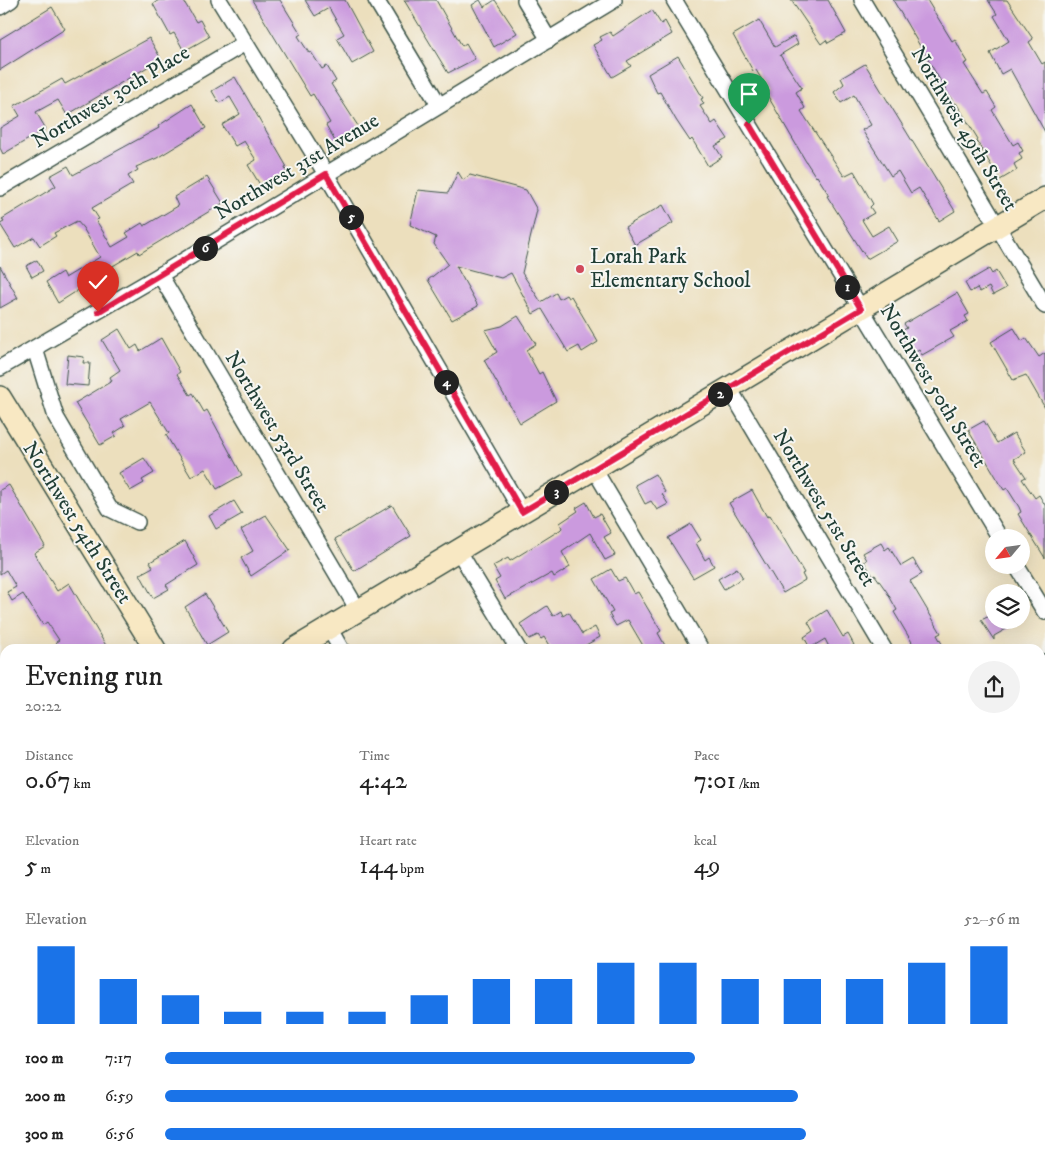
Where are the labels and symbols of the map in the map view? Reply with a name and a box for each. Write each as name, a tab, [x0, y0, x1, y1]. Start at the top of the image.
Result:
street label: Northwest 30th Place	[28, 40, 195, 154]
street label: Northwest 49th Street	[905, 42, 1023, 216]
pin	[728, 73, 770, 124]
street label: Northwest 31st Avenue	[210, 108, 384, 226]
pin: 5	[338, 204, 364, 230]
pin: 6	[192, 236, 218, 260]
place label: Lorah Park Elementary School	[590, 244, 751, 294]
pin	[77, 261, 119, 312]
marker: Lorah Park Elementary School	[574, 263, 586, 275]
pin: 1	[834, 274, 860, 300]
street label: Northwest 50th Street	[874, 299, 992, 473]
street label: Northwest 53rd Street	[219, 347, 336, 518]
pin: 4	[434, 370, 458, 394]
pin: 2	[708, 382, 732, 406]
street label: Northwest 51st Street	[767, 425, 881, 592]
street label: Northwest 54th Street	[17, 437, 137, 609]
pin: 3	[544, 480, 568, 504]
north arrow	[985, 529, 1030, 574]

